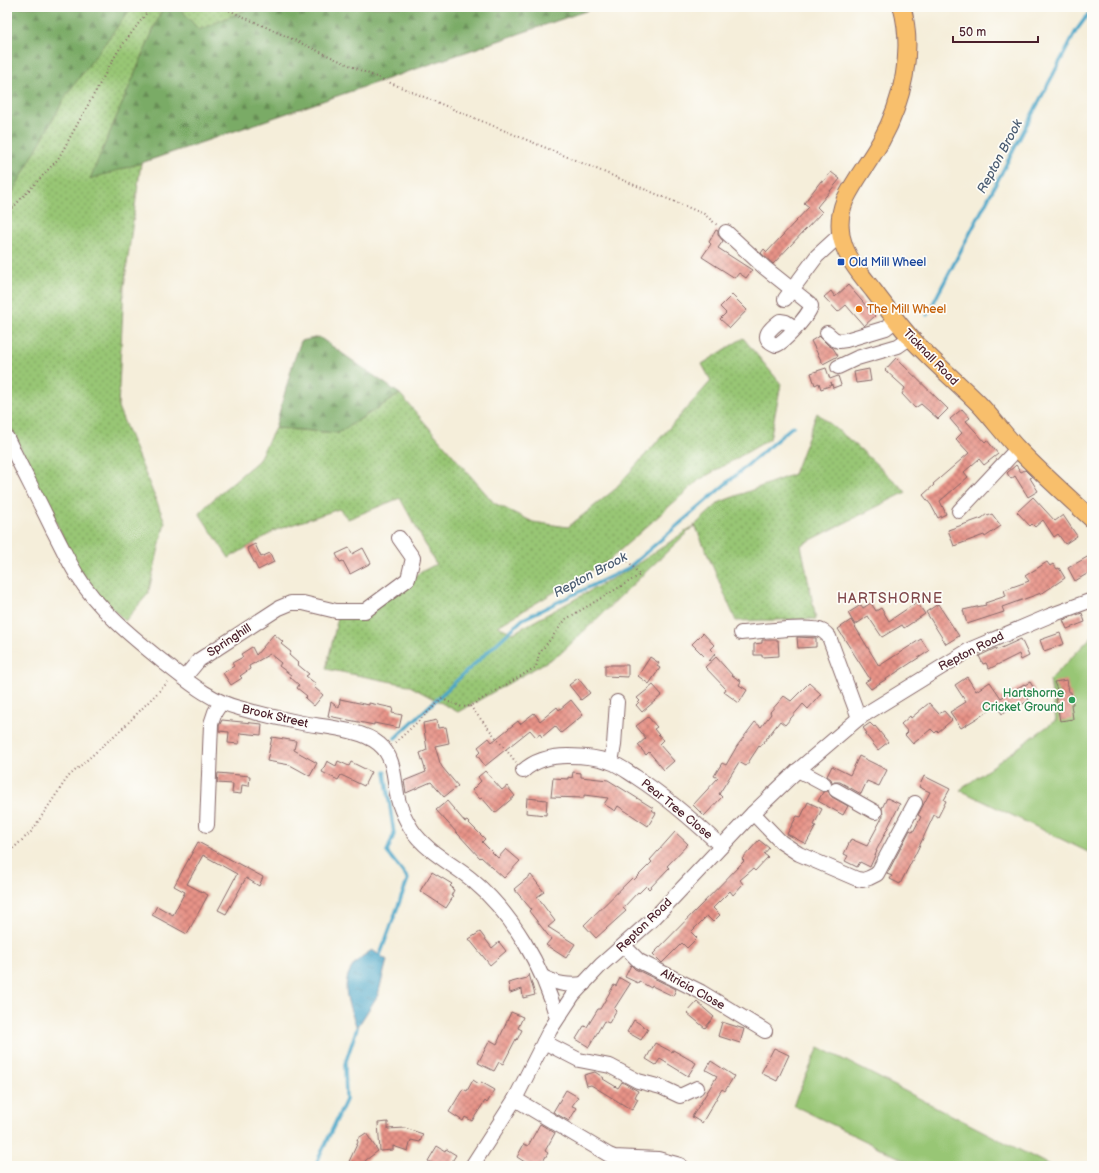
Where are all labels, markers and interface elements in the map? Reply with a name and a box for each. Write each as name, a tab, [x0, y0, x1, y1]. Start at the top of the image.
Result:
scale bar	[953, 18, 1038, 44]
text: 50 m	[959, 25, 986, 40]
water label: Repton Brook	[974, 116, 1026, 196]
place label: Old Mill Wheel	[849, 255, 926, 270]
marker: Old Mill Wheel	[836, 257, 846, 267]
place label: The Mill Wheel	[867, 302, 946, 317]
marker: The Mill Wheel	[854, 304, 864, 314]
street label: Ticknall Road	[900, 326, 961, 389]
water label: Repton Brook	[551, 548, 631, 601]
district label: HARTSHORNE	[837, 590, 943, 607]
street label: Springhill	[204, 621, 254, 660]
street label: Repton Road	[936, 628, 1007, 674]
place label: Hartshorne Cricket Ground	[982, 686, 1064, 715]
marker: Hartshorne Cricket Ground	[1067, 695, 1077, 705]
street label: Brook Street	[240, 702, 310, 731]
street label: Pear Tree Close	[638, 776, 715, 843]
street label: Repton Road	[613, 895, 675, 956]
street label: Altricia Close	[658, 966, 727, 1013]

